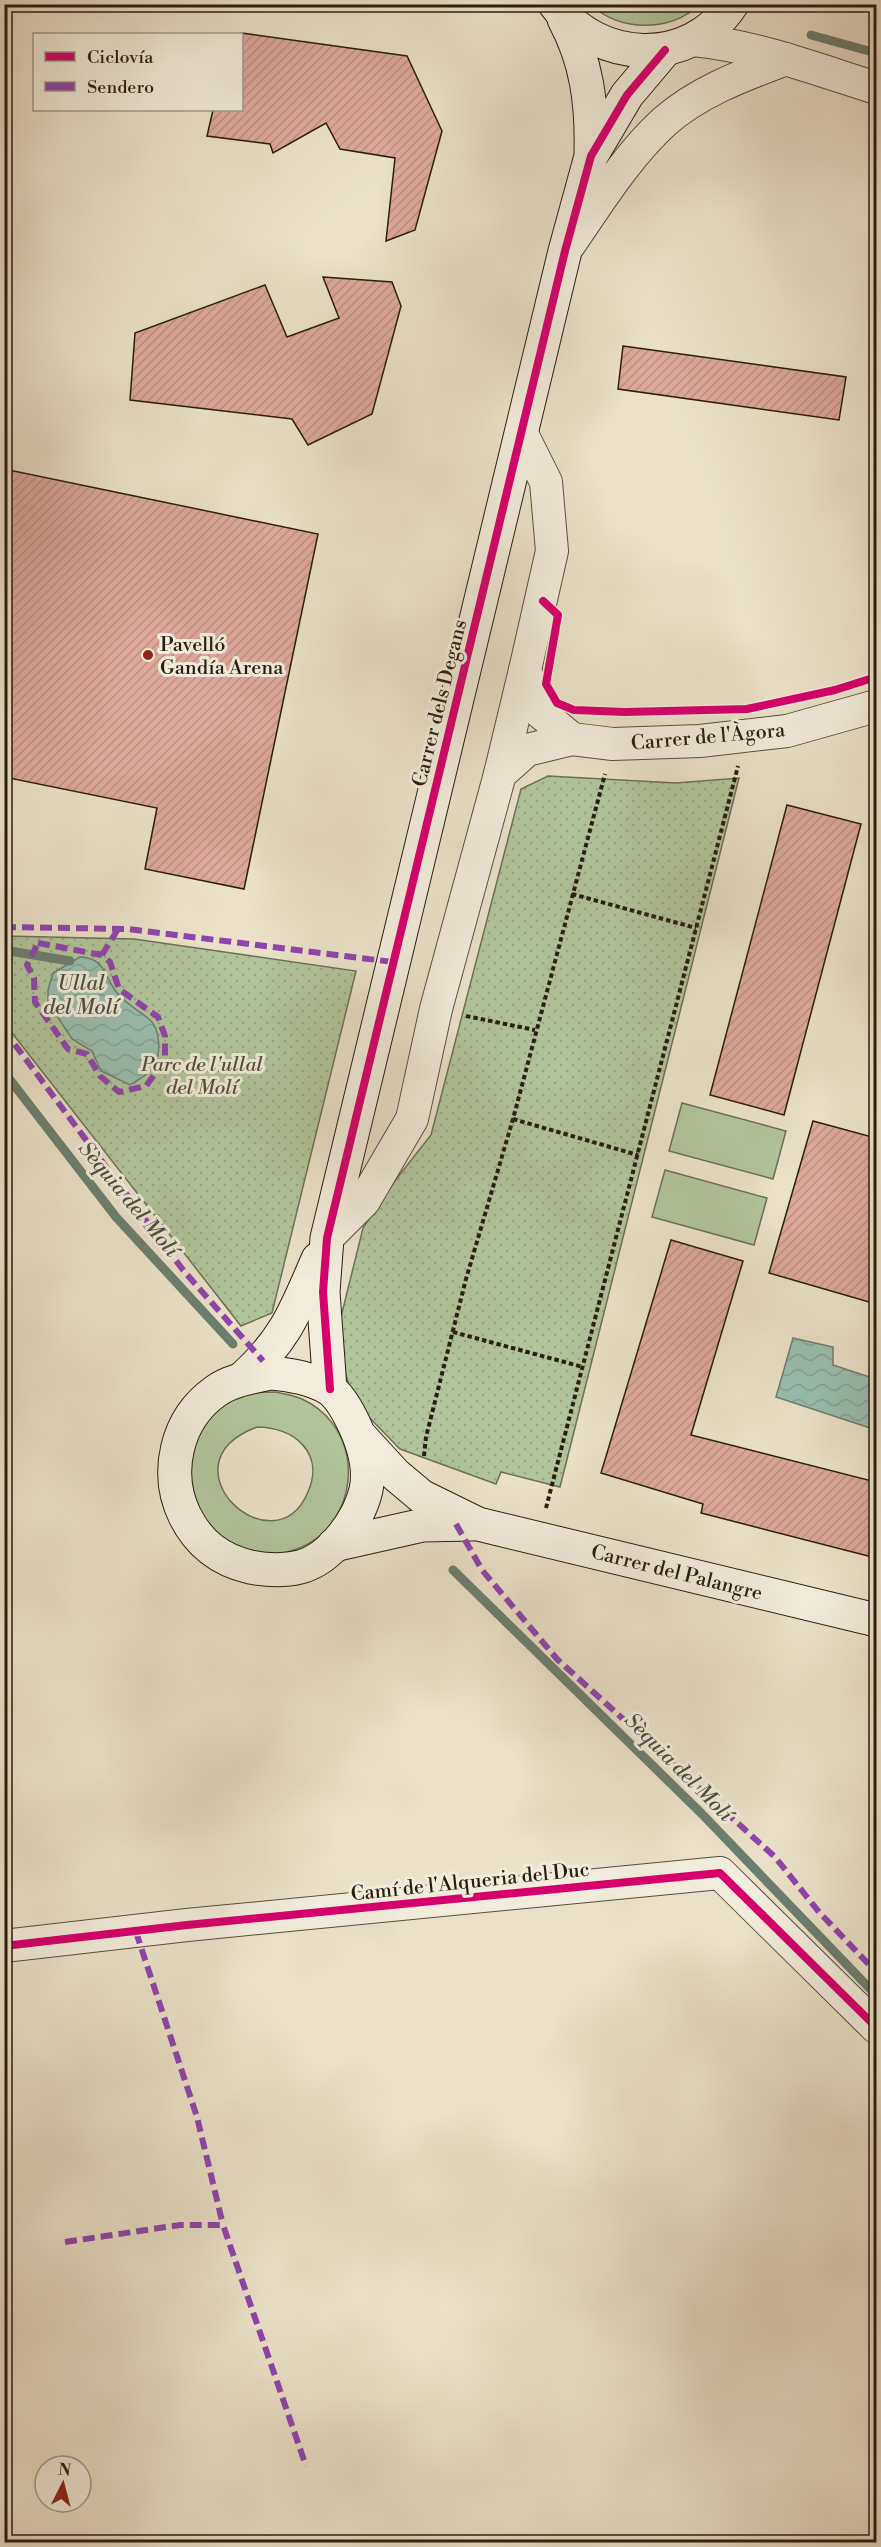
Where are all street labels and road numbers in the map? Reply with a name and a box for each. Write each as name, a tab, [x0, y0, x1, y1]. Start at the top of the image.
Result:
street label: Carrer dels Degans	[408, 617, 473, 789]
street label: Carrer de l'Àgora	[630, 717, 787, 757]
street label: Carrer del Palangre	[588, 1540, 765, 1607]
street label: Camí de l'Alqueria del Duc	[350, 1858, 591, 1907]

